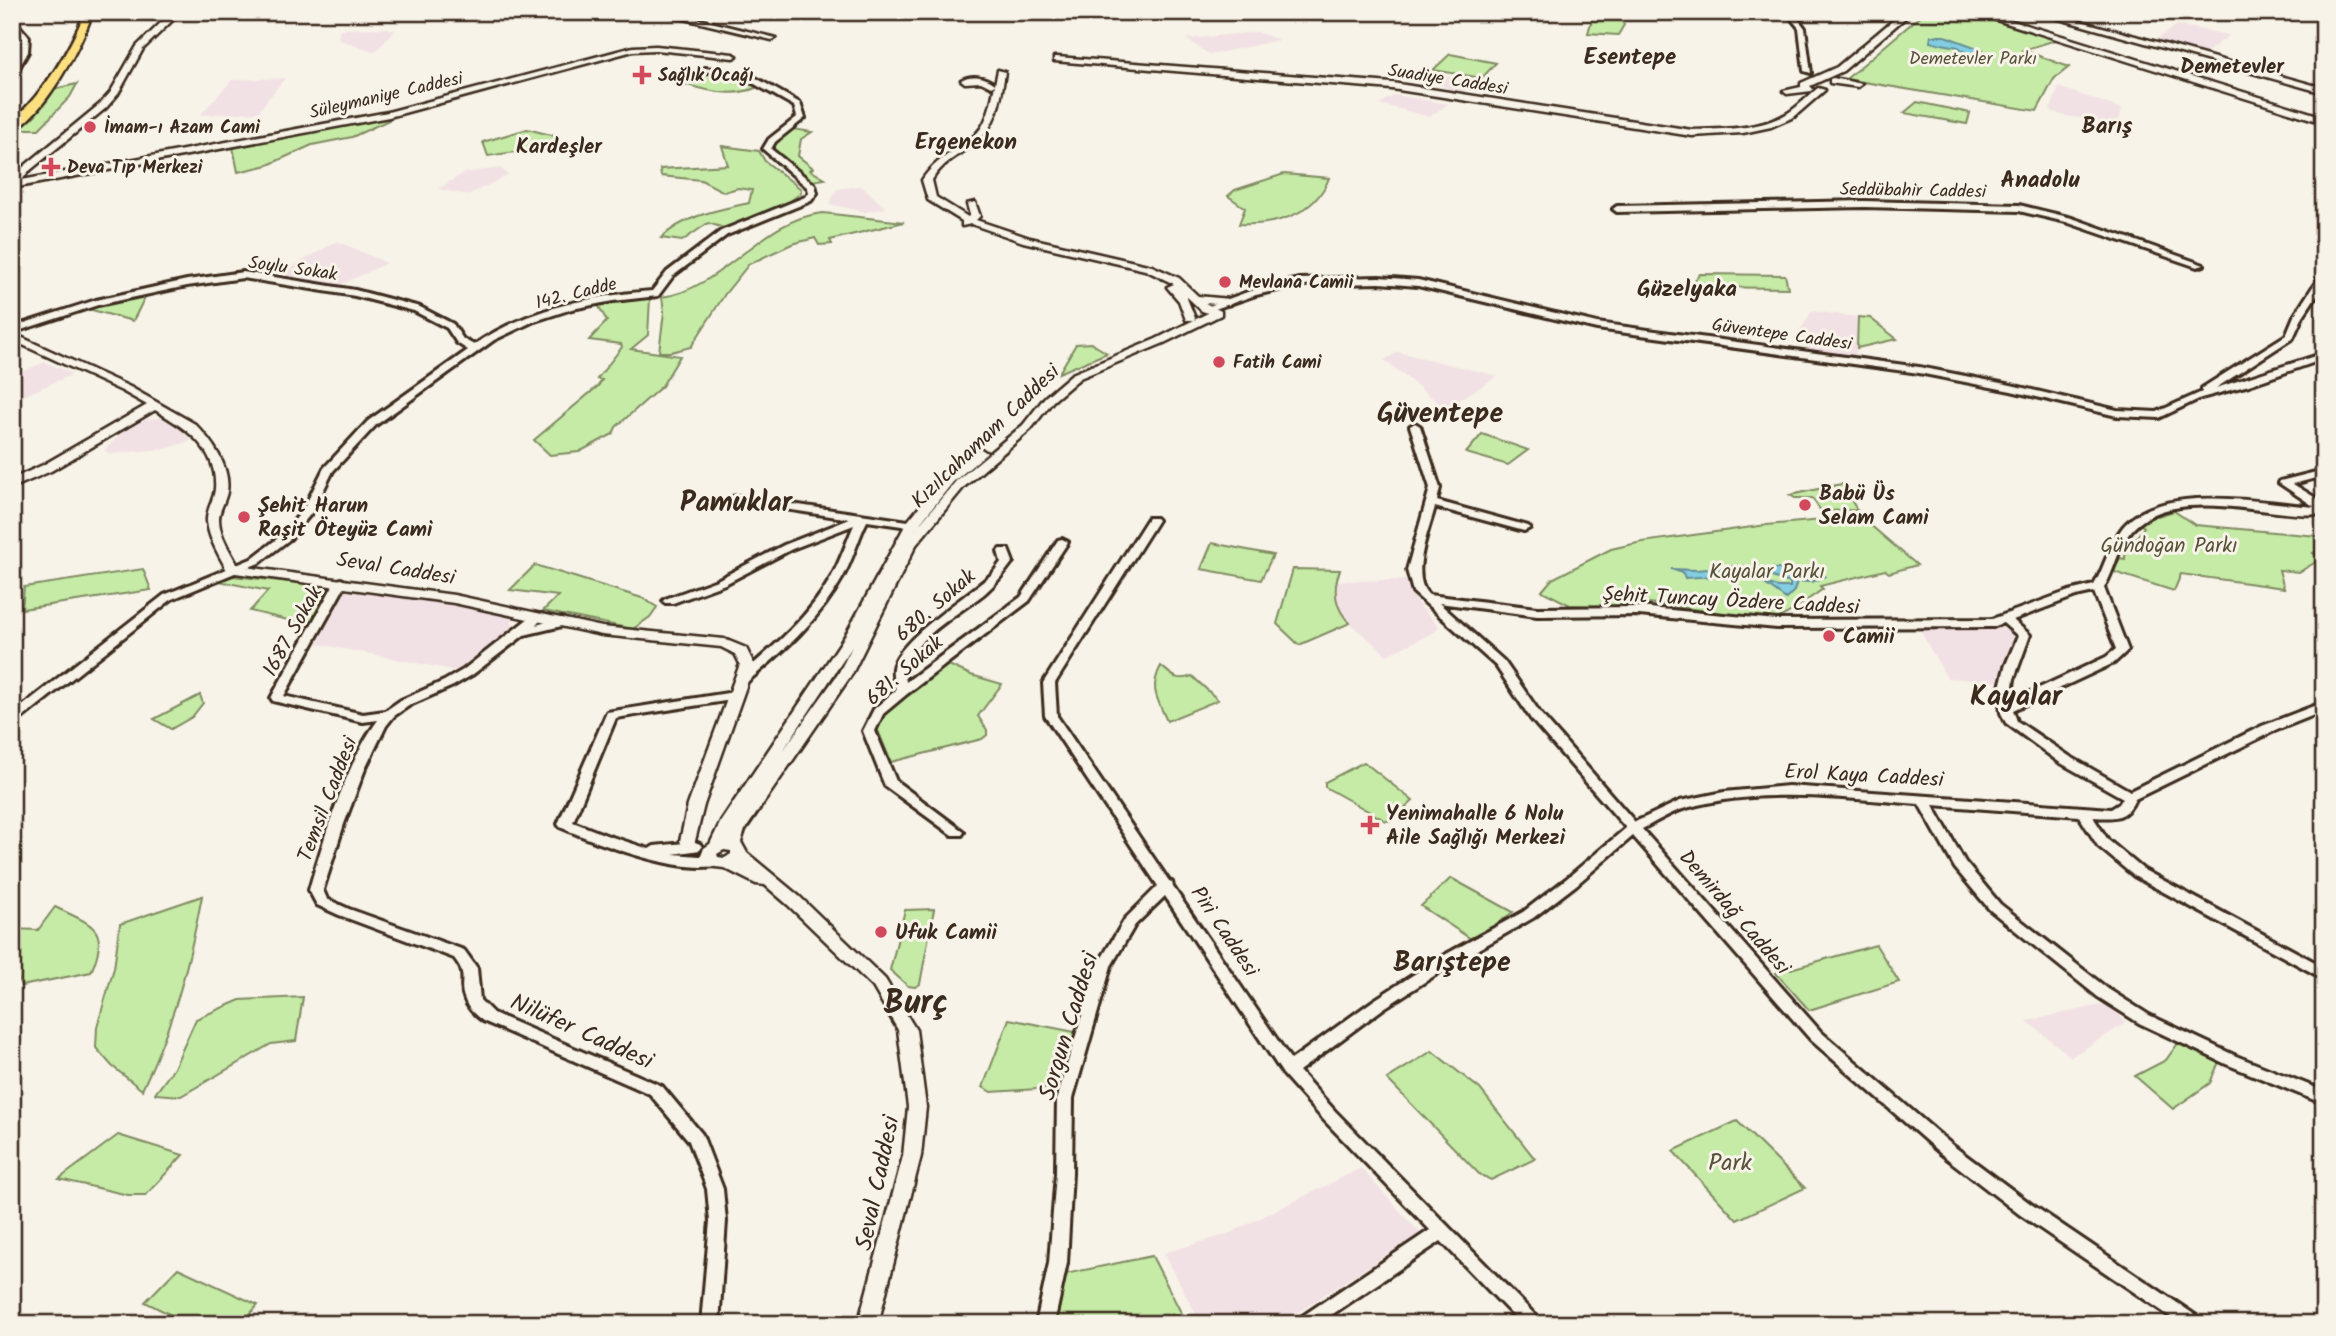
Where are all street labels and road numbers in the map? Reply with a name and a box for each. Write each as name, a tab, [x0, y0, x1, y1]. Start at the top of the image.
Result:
street label: Suadiye Caddesi	[1386, 57, 1510, 104]
street label: Süleymaniye Caddesi	[307, 65, 467, 128]
street label: Seddübahir Caddesi	[1839, 176, 1987, 207]
street label: Soylu Sokak	[246, 249, 340, 290]
street label: 142. Cadde	[533, 270, 620, 319]
street label: Güventepe Caddesi	[1710, 311, 1854, 360]
street label: Kızılcahamam Caddesi	[904, 356, 1069, 517]
street label: Seval Caddesi	[334, 544, 458, 595]
street label: 680. Sokak	[888, 561, 984, 651]
street label: Şehit Tuncay Özdere Caddesi	[1602, 578, 1861, 625]
street label: 1687 Sokak	[255, 580, 332, 683]
street label: 681. Sokak	[858, 628, 952, 715]
street label: Temsil Caddesi	[289, 731, 368, 867]
street label: Erol Kaya Caddesi	[1783, 756, 1945, 797]
street label: Demirdağ Caddesi	[1670, 843, 1798, 984]
street label: Piri Caddesi	[1181, 880, 1267, 985]
street label: Sorgun Caddesi	[1028, 946, 1111, 1105]
street label: Nilüfer Caddesi	[504, 983, 660, 1082]
street label: Seval Caddesi	[845, 1111, 912, 1254]

